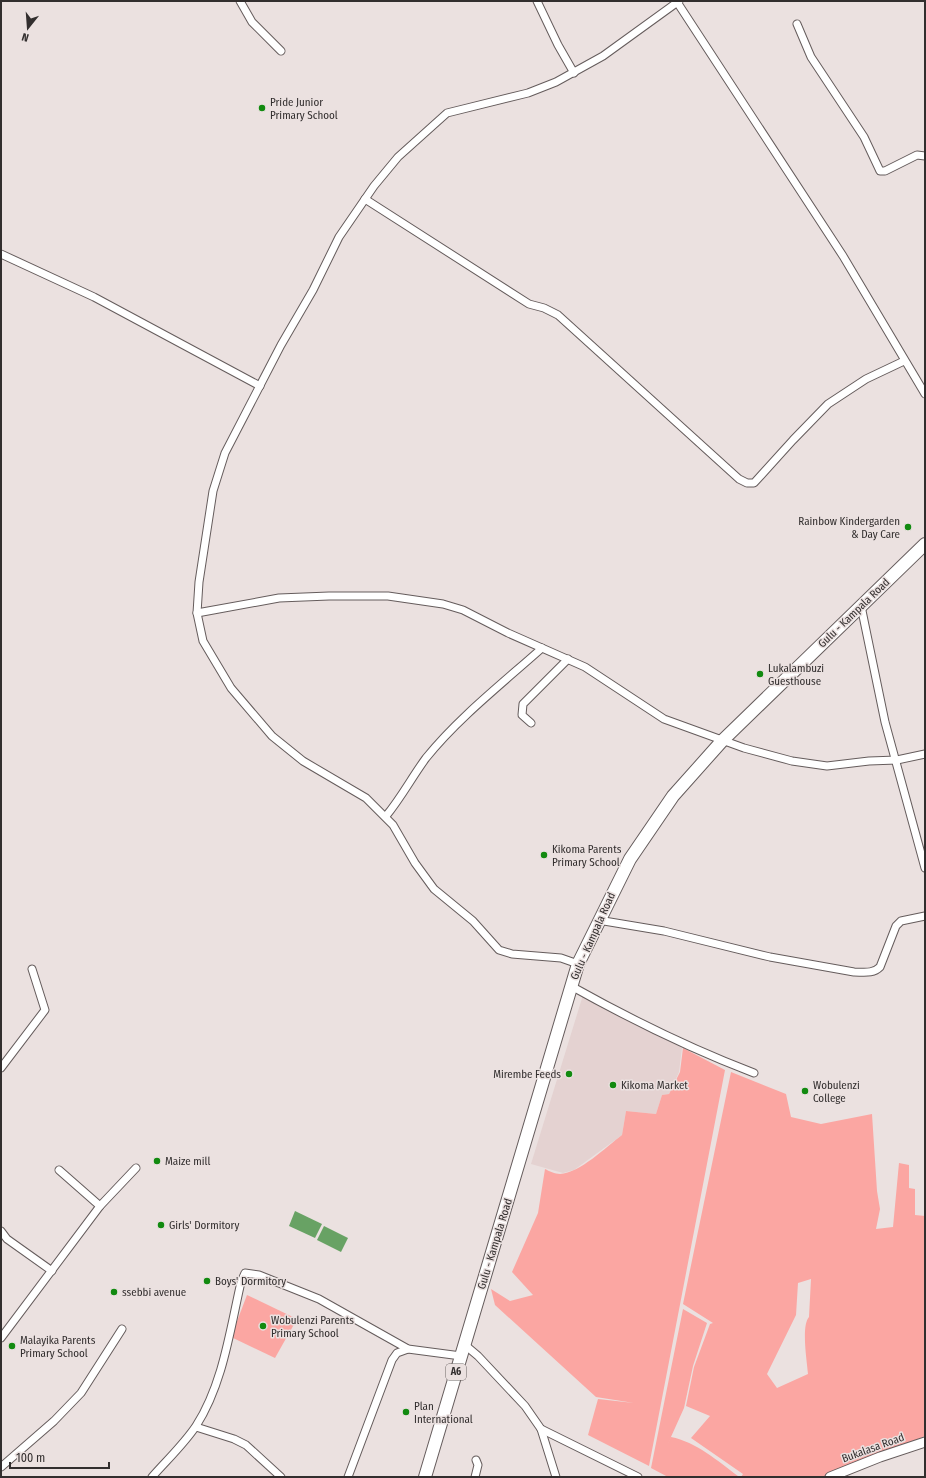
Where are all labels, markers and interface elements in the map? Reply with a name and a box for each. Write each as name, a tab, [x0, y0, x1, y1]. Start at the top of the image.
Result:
north arrow	[8, 8, 48, 48]
text: N	[20, 30, 30, 44]
place label: Pride Junior Primary School	[270, 96, 338, 122]
marker: Pride Junior Primary School	[257, 103, 267, 113]
place label: Rainbow Kindergarden & Day Care	[798, 515, 900, 541]
marker: Rainbow Kindergarden & Day Care	[903, 522, 913, 532]
street label: Gulu - Kampala Road	[816, 576, 892, 650]
place label: Lukalambuzi Guesthouse	[768, 662, 824, 688]
marker: Lukalambuzi Guesthouse	[755, 669, 765, 679]
place label: Kikoma Parents Primary School	[552, 843, 622, 869]
marker: Kikoma Parents Primary School	[539, 850, 549, 860]
street label: Gulu - Kampala Road	[568, 890, 618, 982]
place label: Mirembe Feeds	[493, 1068, 561, 1081]
marker: Mirembe Feeds	[564, 1069, 574, 1079]
place label: Kikoma Market	[621, 1079, 688, 1092]
place label: Wobulenzi College	[813, 1079, 860, 1105]
marker: Kikoma Market	[608, 1080, 618, 1090]
marker: Wobulenzi College	[800, 1086, 810, 1096]
place label: Maize mill	[165, 1155, 210, 1168]
marker: Maize mill	[152, 1156, 162, 1166]
street label: Gulu - Kampala Road	[475, 1197, 515, 1291]
place label: Girls' Dormitory	[169, 1219, 239, 1232]
marker: Girls' Dormitory	[156, 1220, 166, 1230]
place label: Boys' Dormitory	[215, 1275, 286, 1288]
marker: Boys' Dormitory	[202, 1276, 212, 1286]
place label: ssebbi avenue	[122, 1286, 186, 1299]
marker: ssebbi avenue	[109, 1287, 119, 1297]
place label: Wobulenzi Parents Primary School	[271, 1314, 354, 1340]
marker: Wobulenzi Parents Primary School	[258, 1321, 268, 1331]
place label: Malayika Parents Primary School	[20, 1334, 96, 1360]
marker: Malayika Parents Primary School	[7, 1341, 17, 1351]
road number: A6	[446, 1364, 466, 1380]
place label: Plan International	[414, 1400, 473, 1426]
marker: Plan International	[401, 1407, 411, 1417]
street label: Bukalasa Road	[840, 1431, 906, 1465]
scale bar	[10, 1444, 109, 1470]
text: 100 m	[16, 1451, 45, 1465]

